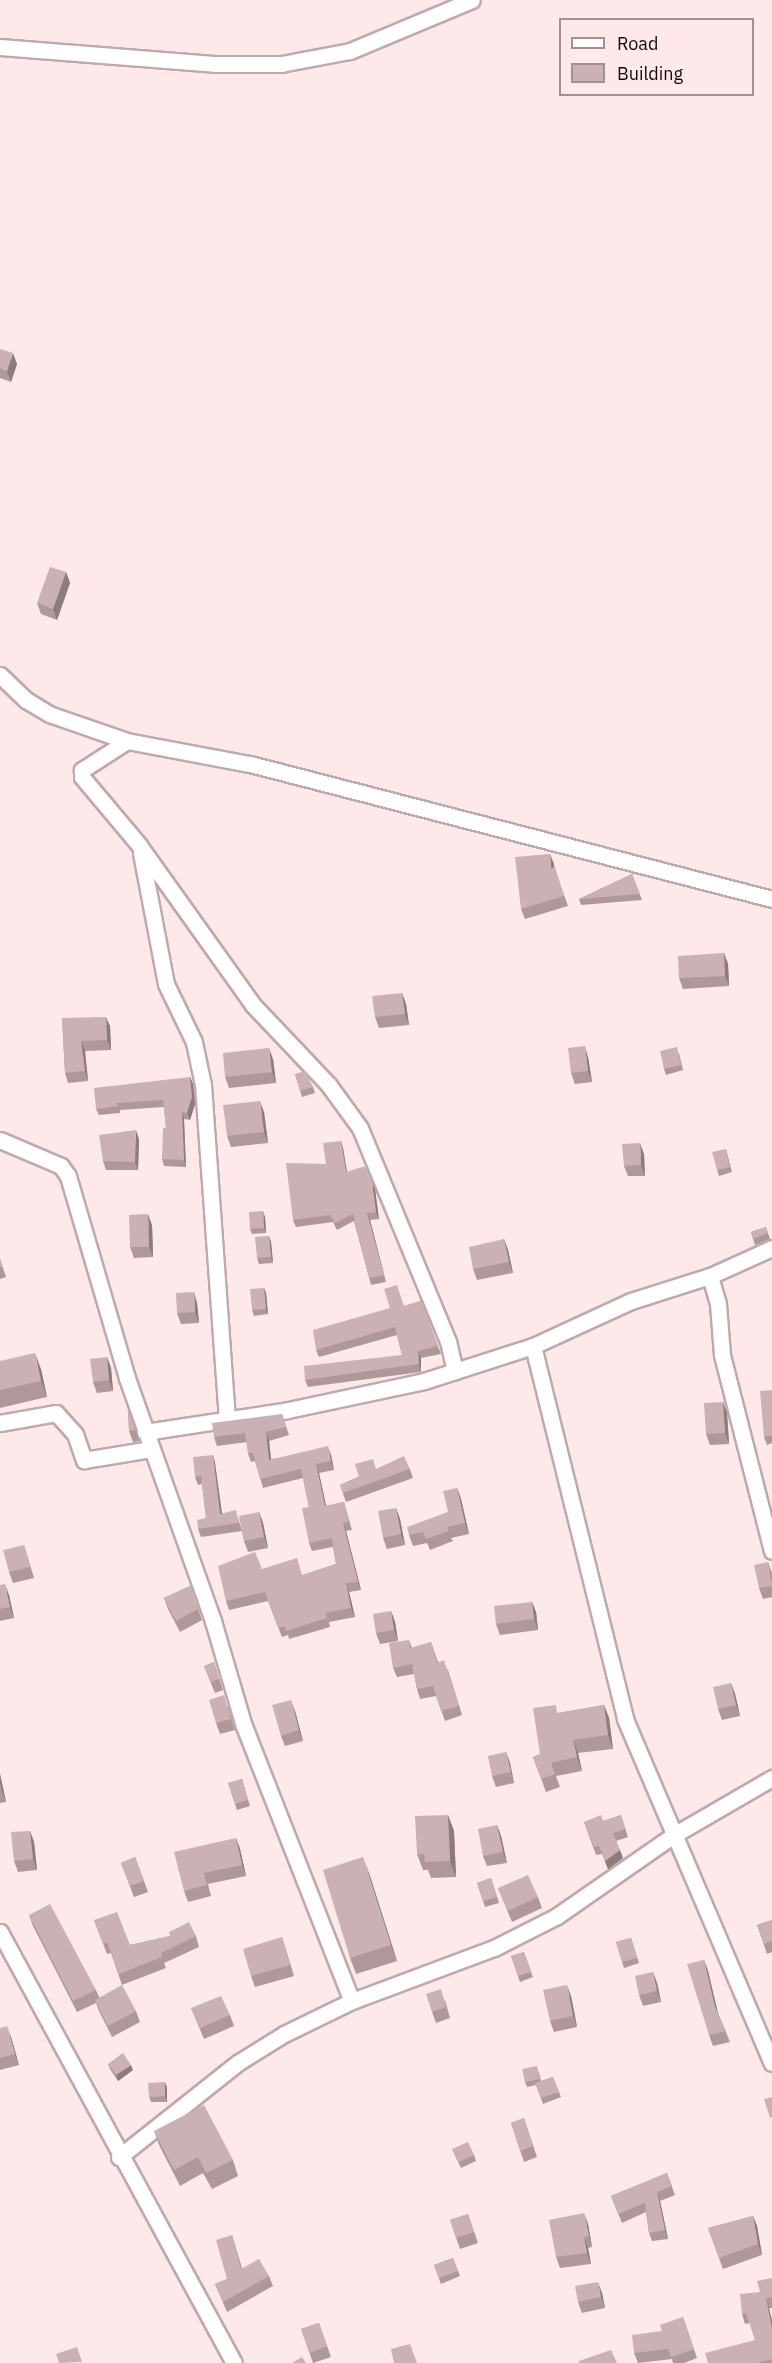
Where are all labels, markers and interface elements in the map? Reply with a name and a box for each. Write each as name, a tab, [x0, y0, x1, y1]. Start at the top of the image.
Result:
legend	[559, 18, 754, 96]
text: Road	[617, 32, 658, 55]
text: Building	[617, 62, 683, 85]

